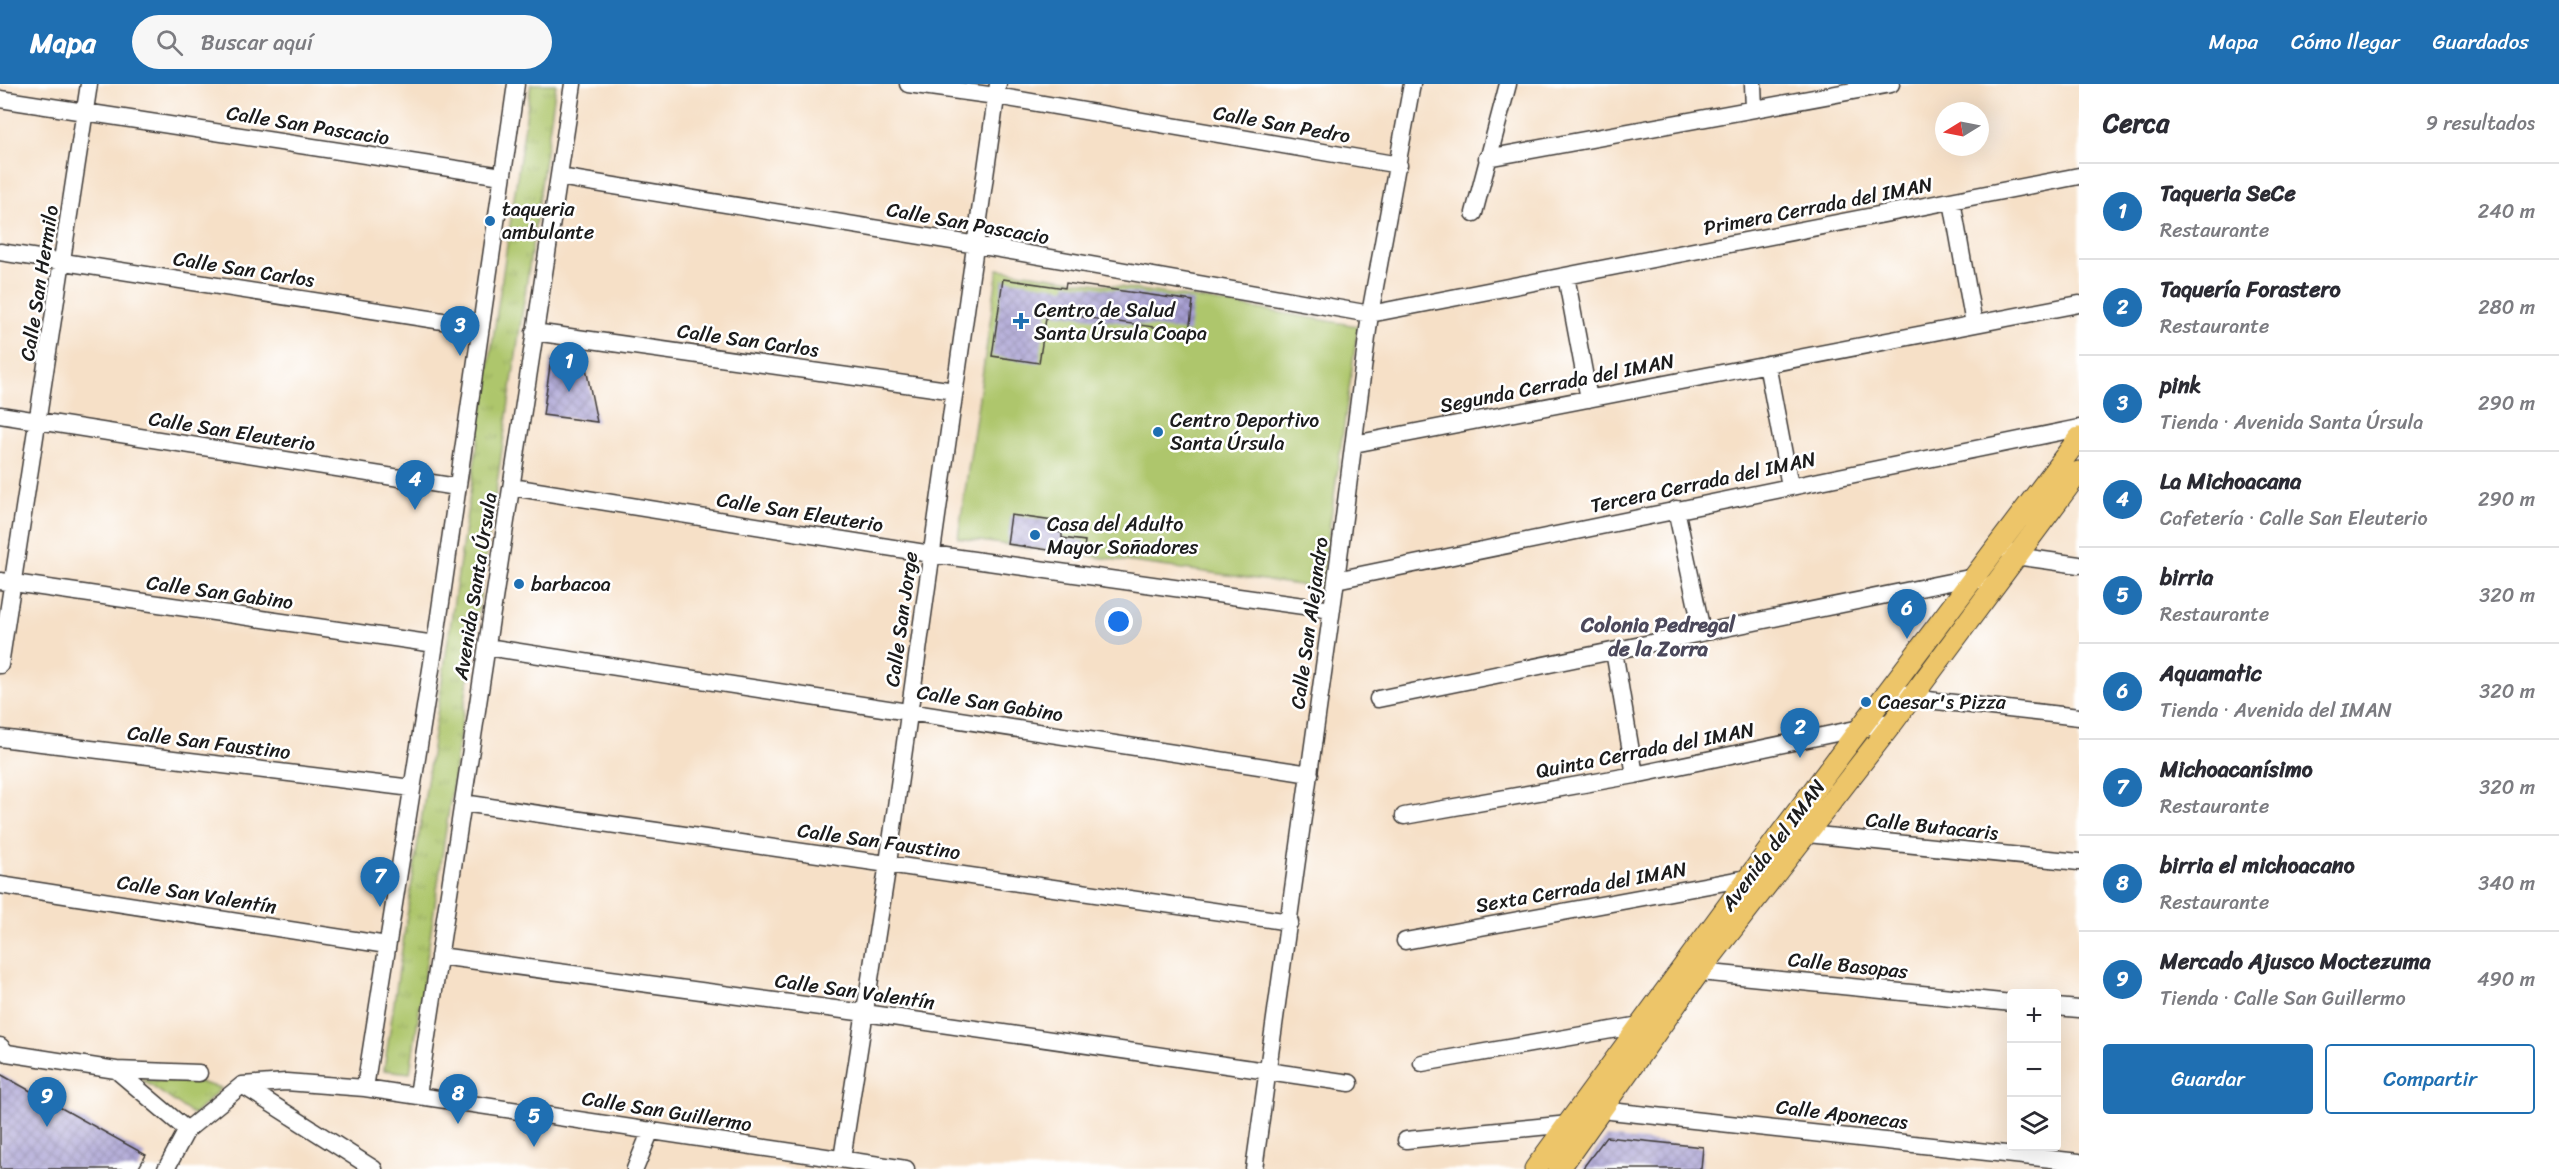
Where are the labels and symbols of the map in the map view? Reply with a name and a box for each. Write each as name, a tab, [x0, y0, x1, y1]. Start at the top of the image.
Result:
street label: Calle San Pascacio	[224, 95, 392, 156]
street label: Calle San Pedro	[1211, 95, 1353, 154]
north arrow	[1935, 102, 1989, 156]
street label: Primera Cerrada del IMAN	[1700, 167, 1936, 246]
place label: taqueria ambulante	[502, 192, 594, 250]
street label: Calle San Pascacio	[884, 192, 1052, 255]
street label: Calle San Hermilo	[10, 203, 69, 363]
marker: taqueria ambulante	[483, 214, 497, 228]
street label: Calle San Carlos	[171, 241, 318, 298]
place label: Centro de Salud Santa Úrsula Coapa	[1034, 293, 1207, 351]
pin: 3	[440, 306, 480, 356]
marker: Centro de Salud Santa Úrsula Coapa	[1012, 312, 1030, 330]
street label: Calle San Carlos	[675, 313, 822, 368]
pin: 1	[550, 342, 588, 392]
street label: Segunda Cerrada del IMAN	[1437, 344, 1677, 423]
street label: Calle San Eleuterio	[146, 401, 318, 462]
place label: Centro Deportivo Santa Úrsula	[1170, 403, 1319, 461]
marker: Centro Deportivo Santa Úrsula	[1151, 425, 1165, 439]
street label: Tercera Cerrada del IMAN	[1587, 442, 1819, 523]
pin: 4	[396, 460, 434, 510]
street label: Calle San Eleuterio	[714, 482, 886, 543]
street label: Avenida Santa Úrsula	[443, 490, 508, 683]
place label: Casa del Adulto Mayor Soñadores	[1047, 507, 1199, 565]
marker: Casa del Adulto Mayor Soñadores	[1028, 528, 1042, 542]
street label: Calle San Alejandro	[1280, 535, 1339, 711]
street label: Calle San Jorge	[875, 549, 928, 689]
street label: Calle San Gabino	[144, 565, 296, 620]
place label: barbacoa	[531, 567, 611, 602]
marker: barbacoa	[512, 577, 526, 591]
pin: 6	[1888, 590, 1926, 639]
district label: Colonia Pedregal de la Zorra	[1580, 606, 1736, 668]
your location	[1104, 607, 1133, 636]
street label: Calle San Gabino	[914, 675, 1066, 732]
place label: Caesar's Pizza	[1878, 685, 2007, 720]
marker: Caesar's Pizza	[1859, 695, 1873, 709]
pin: 2	[1780, 708, 1820, 758]
street label: Quinta Cerrada del IMAN	[1533, 712, 1757, 789]
street label: Calle San Faustino	[125, 715, 293, 770]
street label: Avenida del IMAN	[1711, 772, 1835, 920]
street label: Calle Butacaris	[1864, 802, 2001, 851]
street label: Calle San Faustino	[795, 813, 963, 870]
street label: Sexta Cerrada del IMAN	[1473, 852, 1689, 923]
pin: 7	[360, 858, 400, 907]
street label: Calle San Valentín	[115, 865, 279, 924]
street label: Calle Basopas	[1786, 942, 1910, 989]
street label: Calle San Valentín	[773, 963, 937, 1020]
pin: 8	[438, 1074, 478, 1124]
pin: 9	[28, 1078, 66, 1127]
street label: Calle San Guillermo	[579, 1081, 754, 1142]
street label: Calle Aponecas	[1774, 1089, 1911, 1140]
pin: 5	[514, 1098, 554, 1147]

